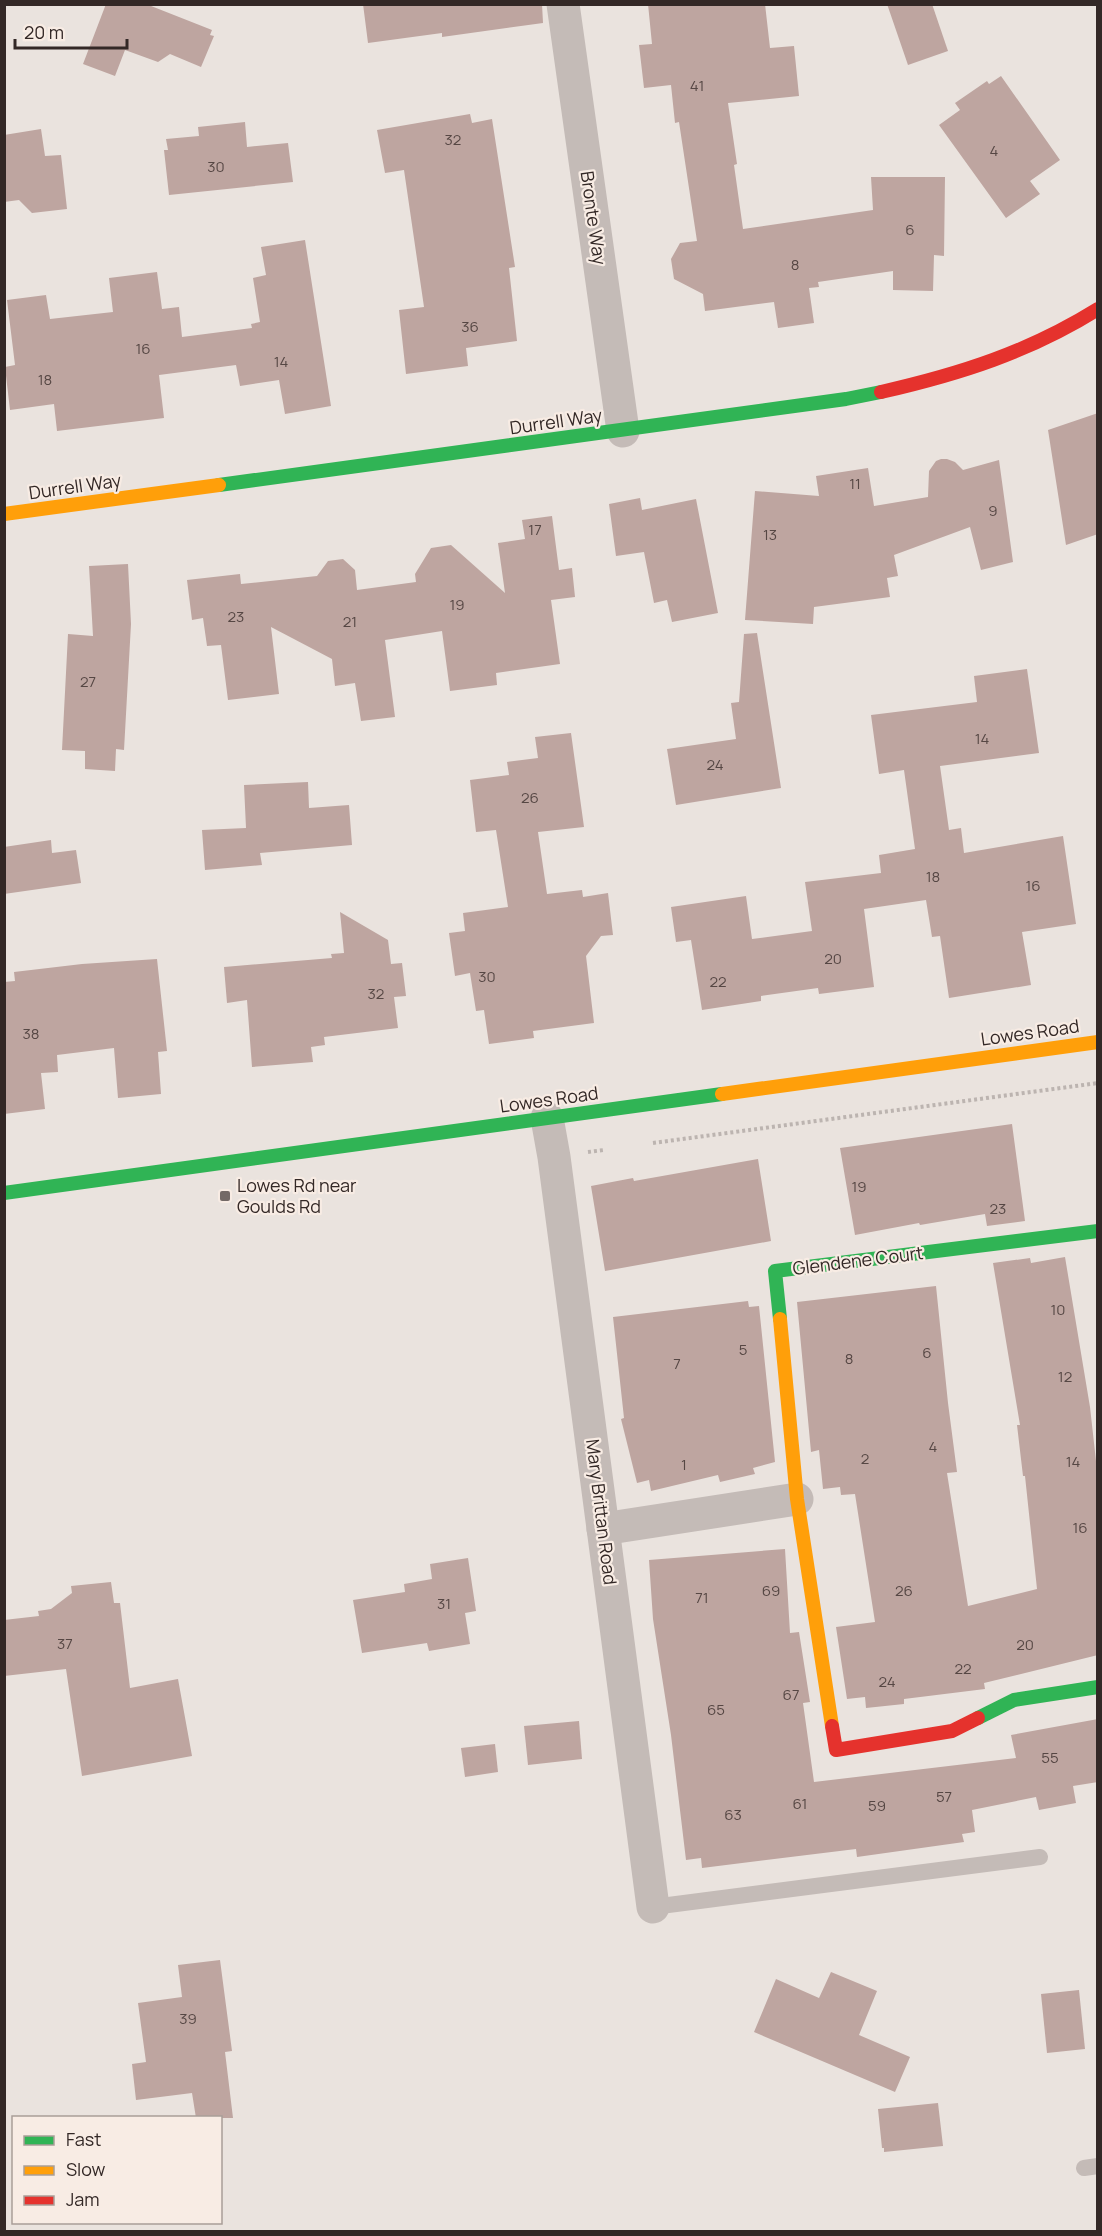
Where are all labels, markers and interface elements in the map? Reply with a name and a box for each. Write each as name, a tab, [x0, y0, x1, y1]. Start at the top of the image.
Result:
scale bar	[15, 12, 128, 50]
text: 20 m	[24, 20, 64, 44]
house number: 41	[690, 75, 704, 96]
house number: 32	[445, 129, 461, 150]
house number: 4	[990, 140, 999, 161]
house number: 30	[207, 156, 225, 177]
street label: Bronte Way	[576, 169, 613, 267]
house number: 6	[905, 219, 915, 240]
house number: 8	[791, 254, 799, 275]
house number: 36	[461, 316, 479, 337]
house number: 16	[135, 338, 151, 359]
house number: 14	[274, 351, 288, 372]
house number: 18	[38, 369, 52, 390]
street label: Durrell Way	[508, 403, 604, 439]
street label: Durrell Way	[27, 468, 123, 504]
house number: 11	[849, 473, 861, 494]
house number: 9	[988, 500, 998, 521]
house number: 17	[528, 519, 542, 540]
house number: 13	[763, 524, 777, 545]
house number: 19	[449, 594, 465, 615]
house number: 23	[228, 606, 244, 627]
house number: 21	[343, 611, 357, 632]
house number: 27	[80, 671, 96, 692]
house number: 14	[975, 728, 989, 749]
house number: 24	[706, 754, 724, 775]
house number: 26	[521, 787, 539, 808]
house number: 18	[926, 866, 940, 887]
house number: 16	[1025, 875, 1041, 896]
house number: 20	[824, 948, 842, 969]
house number: 30	[478, 966, 496, 987]
house number: 22	[709, 971, 727, 992]
house number: 32	[368, 983, 384, 1004]
street label: Lowes Road	[979, 1013, 1081, 1051]
house number: 38	[22, 1023, 40, 1044]
street label: Lowes Road	[498, 1080, 600, 1118]
place label: Lowes Rd near Goulds Rd	[237, 1173, 357, 1218]
house number: 19	[851, 1176, 867, 1197]
marker: Lowes Rd near Goulds Rd	[218, 1189, 232, 1203]
house number: 23	[990, 1198, 1006, 1219]
street label: Glendene Court	[791, 1240, 925, 1280]
house number: 10	[1051, 1299, 1066, 1320]
house number: 5	[739, 1339, 747, 1360]
house number: 6	[922, 1342, 932, 1363]
house number: 8	[845, 1348, 853, 1369]
house number: 7	[673, 1353, 681, 1374]
house number: 12	[1058, 1366, 1072, 1387]
house number: 4	[929, 1436, 938, 1457]
street label: Mary Brittan Road	[581, 1438, 623, 1586]
house number: 2	[861, 1448, 869, 1469]
house number: 14	[1066, 1451, 1080, 1472]
house number: 1	[681, 1454, 687, 1475]
house number: 16	[1072, 1517, 1088, 1538]
house number: 69	[762, 1580, 780, 1601]
house number: 26	[895, 1580, 913, 1601]
house number: 71	[695, 1587, 709, 1608]
house number: 31	[437, 1593, 451, 1614]
house number: 37	[57, 1633, 73, 1654]
house number: 20	[1016, 1634, 1034, 1655]
house number: 22	[954, 1658, 972, 1679]
house number: 24	[878, 1671, 896, 1692]
house number: 67	[783, 1684, 799, 1705]
house number: 65	[707, 1699, 725, 1720]
house number: 55	[1041, 1747, 1059, 1768]
house number: 57	[936, 1786, 952, 1807]
house number: 61	[793, 1793, 807, 1814]
house number: 59	[868, 1795, 886, 1816]
house number: 63	[724, 1804, 742, 1825]
house number: 39	[179, 2008, 197, 2029]
legend	[12, 2116, 222, 2224]
text: Fast	[66, 2127, 101, 2151]
text: Slow	[66, 2157, 106, 2181]
text: Jam	[66, 2187, 100, 2211]

